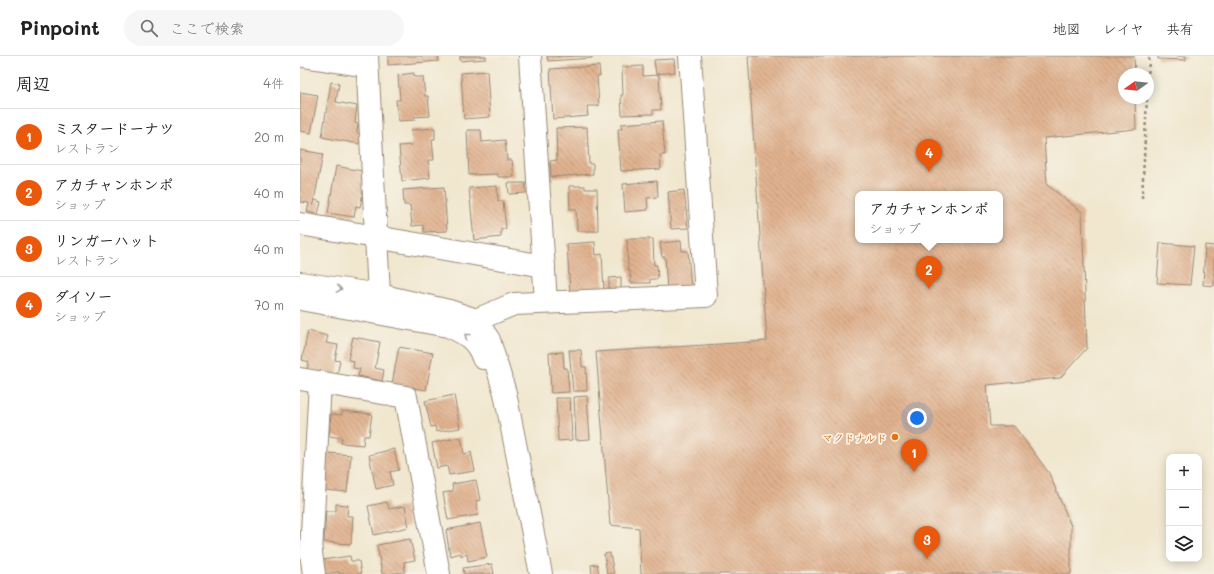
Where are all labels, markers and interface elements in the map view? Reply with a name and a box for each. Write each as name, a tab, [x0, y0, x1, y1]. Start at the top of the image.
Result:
search box	[124, 10, 404, 46]
text: Pinpoint	[20, 15, 100, 40]
icon: search	[138, 17, 160, 39]
text: ここで検索	[170, 18, 245, 38]
text: 地図	[1053, 19, 1081, 38]
text: レイヤ	[1103, 19, 1144, 38]
text: 共有	[1166, 19, 1194, 38]
north arrow	[1118, 68, 1154, 104]
text: 周辺	[16, 72, 50, 94]
text: 4件	[263, 74, 284, 91]
text: ミスタードーナツ	[54, 118, 174, 138]
text: 1	[26, 128, 32, 145]
text: 20 m	[254, 128, 284, 145]
text: レストラン	[54, 139, 120, 156]
pin: 4	[916, 139, 942, 172]
text: アカチャンホンポ	[54, 174, 173, 194]
text: 2	[25, 184, 33, 201]
text: 40 m	[254, 184, 284, 201]
popup	[855, 191, 1003, 243]
text: ショップ	[54, 195, 105, 212]
text: アカチャンホンポ	[869, 198, 989, 218]
text: ショップ	[869, 219, 921, 236]
text: リンガーハット	[54, 230, 159, 250]
text: 3	[25, 240, 33, 257]
text: 40 m	[254, 240, 284, 257]
text: レストラン	[54, 251, 120, 268]
pin: 2	[916, 256, 942, 289]
one-way arrow	[335, 284, 342, 293]
text: ダイソー	[54, 286, 113, 306]
text: 4	[25, 296, 33, 313]
text: 70 m	[254, 296, 284, 313]
text: ショップ	[54, 307, 105, 324]
one-way arrow	[465, 334, 472, 341]
your location	[907, 408, 927, 428]
place label: マクドナルド	[822, 430, 887, 445]
marker: マクドナルド	[890, 432, 900, 442]
pin: 1	[901, 439, 927, 472]
map controls	[1166, 454, 1202, 562]
button: +	[1166, 454, 1202, 490]
button: −	[1166, 490, 1202, 526]
pin: 3	[914, 526, 940, 559]
button: layers	[1166, 526, 1202, 562]

